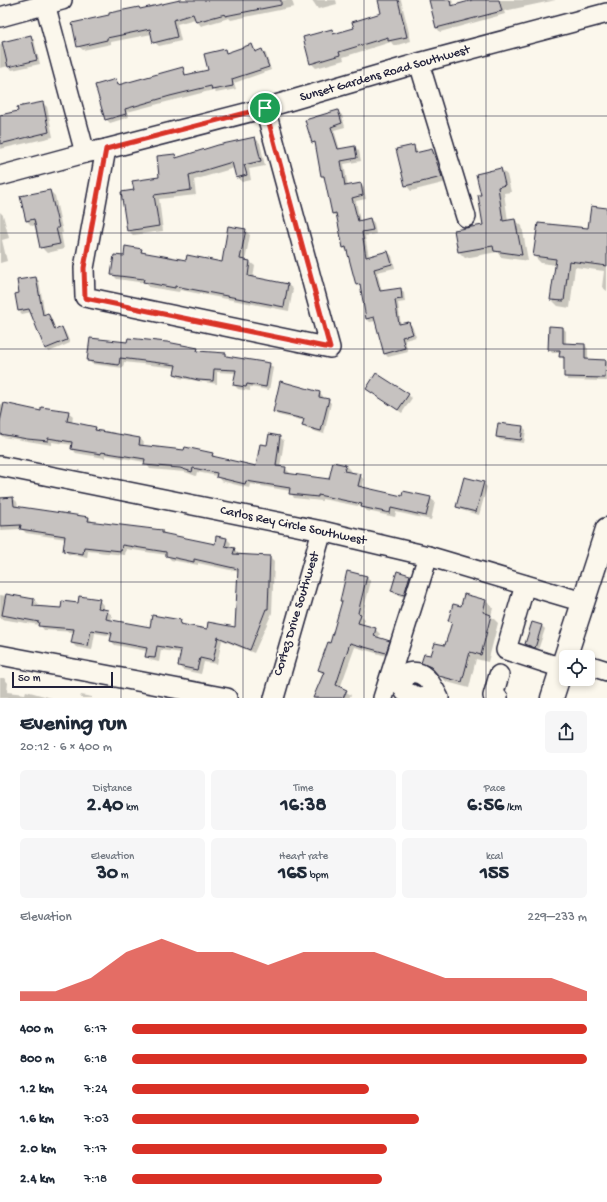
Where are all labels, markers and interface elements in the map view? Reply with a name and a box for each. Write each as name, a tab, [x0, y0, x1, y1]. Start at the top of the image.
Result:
street label: Sunset Gardens Road Southwest	[298, 42, 473, 105]
pin	[248, 91, 282, 125]
icon: arrive	[254, 97, 276, 119]
street label: Carlos Rey Circle Southwest	[219, 503, 369, 549]
street label: Cortez Drive Southwest	[271, 549, 323, 678]
map controls	[559, 650, 595, 686]
button: locate	[559, 650, 595, 686]
scale bar	[12, 670, 113, 689]
text: 50 m	[18, 673, 40, 685]
button: share	[545, 711, 587, 753]
text: Evening run	[20, 712, 127, 738]
text: 20:12 · 6 × 400 m	[20, 740, 112, 755]
text: Distance	[93, 783, 132, 795]
text: Time	[293, 783, 314, 795]
text: Pace	[484, 783, 505, 795]
text: 2.40	[86, 795, 123, 818]
text: 16:38	[281, 795, 326, 818]
text: 6:56	[467, 795, 504, 818]
text: km	[123, 802, 139, 814]
text: /km	[504, 802, 522, 814]
text: Elevation	[91, 851, 134, 863]
text: Heart rate	[279, 851, 328, 863]
text: kcal	[486, 851, 503, 863]
text: 30	[96, 863, 118, 886]
text: 165	[278, 863, 307, 886]
text: 155	[480, 863, 509, 886]
text: m	[118, 870, 129, 882]
text: bpm	[307, 870, 329, 882]
text: Elevation	[20, 910, 72, 925]
text: 229–233 m	[528, 910, 587, 925]
text: 400 m	[20, 1022, 53, 1037]
text: 6:17	[84, 1022, 107, 1037]
text: 800 m	[20, 1052, 54, 1067]
text: 6:18	[84, 1052, 107, 1067]
text: 1.2 km	[20, 1082, 54, 1097]
text: 7:24	[84, 1082, 107, 1097]
text: 1.6 km	[20, 1112, 54, 1127]
text: 7:03	[84, 1112, 109, 1127]
text: 2.0 km	[20, 1142, 56, 1157]
text: 7:17	[84, 1142, 107, 1157]
text: 2.4 km	[20, 1172, 55, 1187]
text: 7:18	[84, 1172, 107, 1187]

